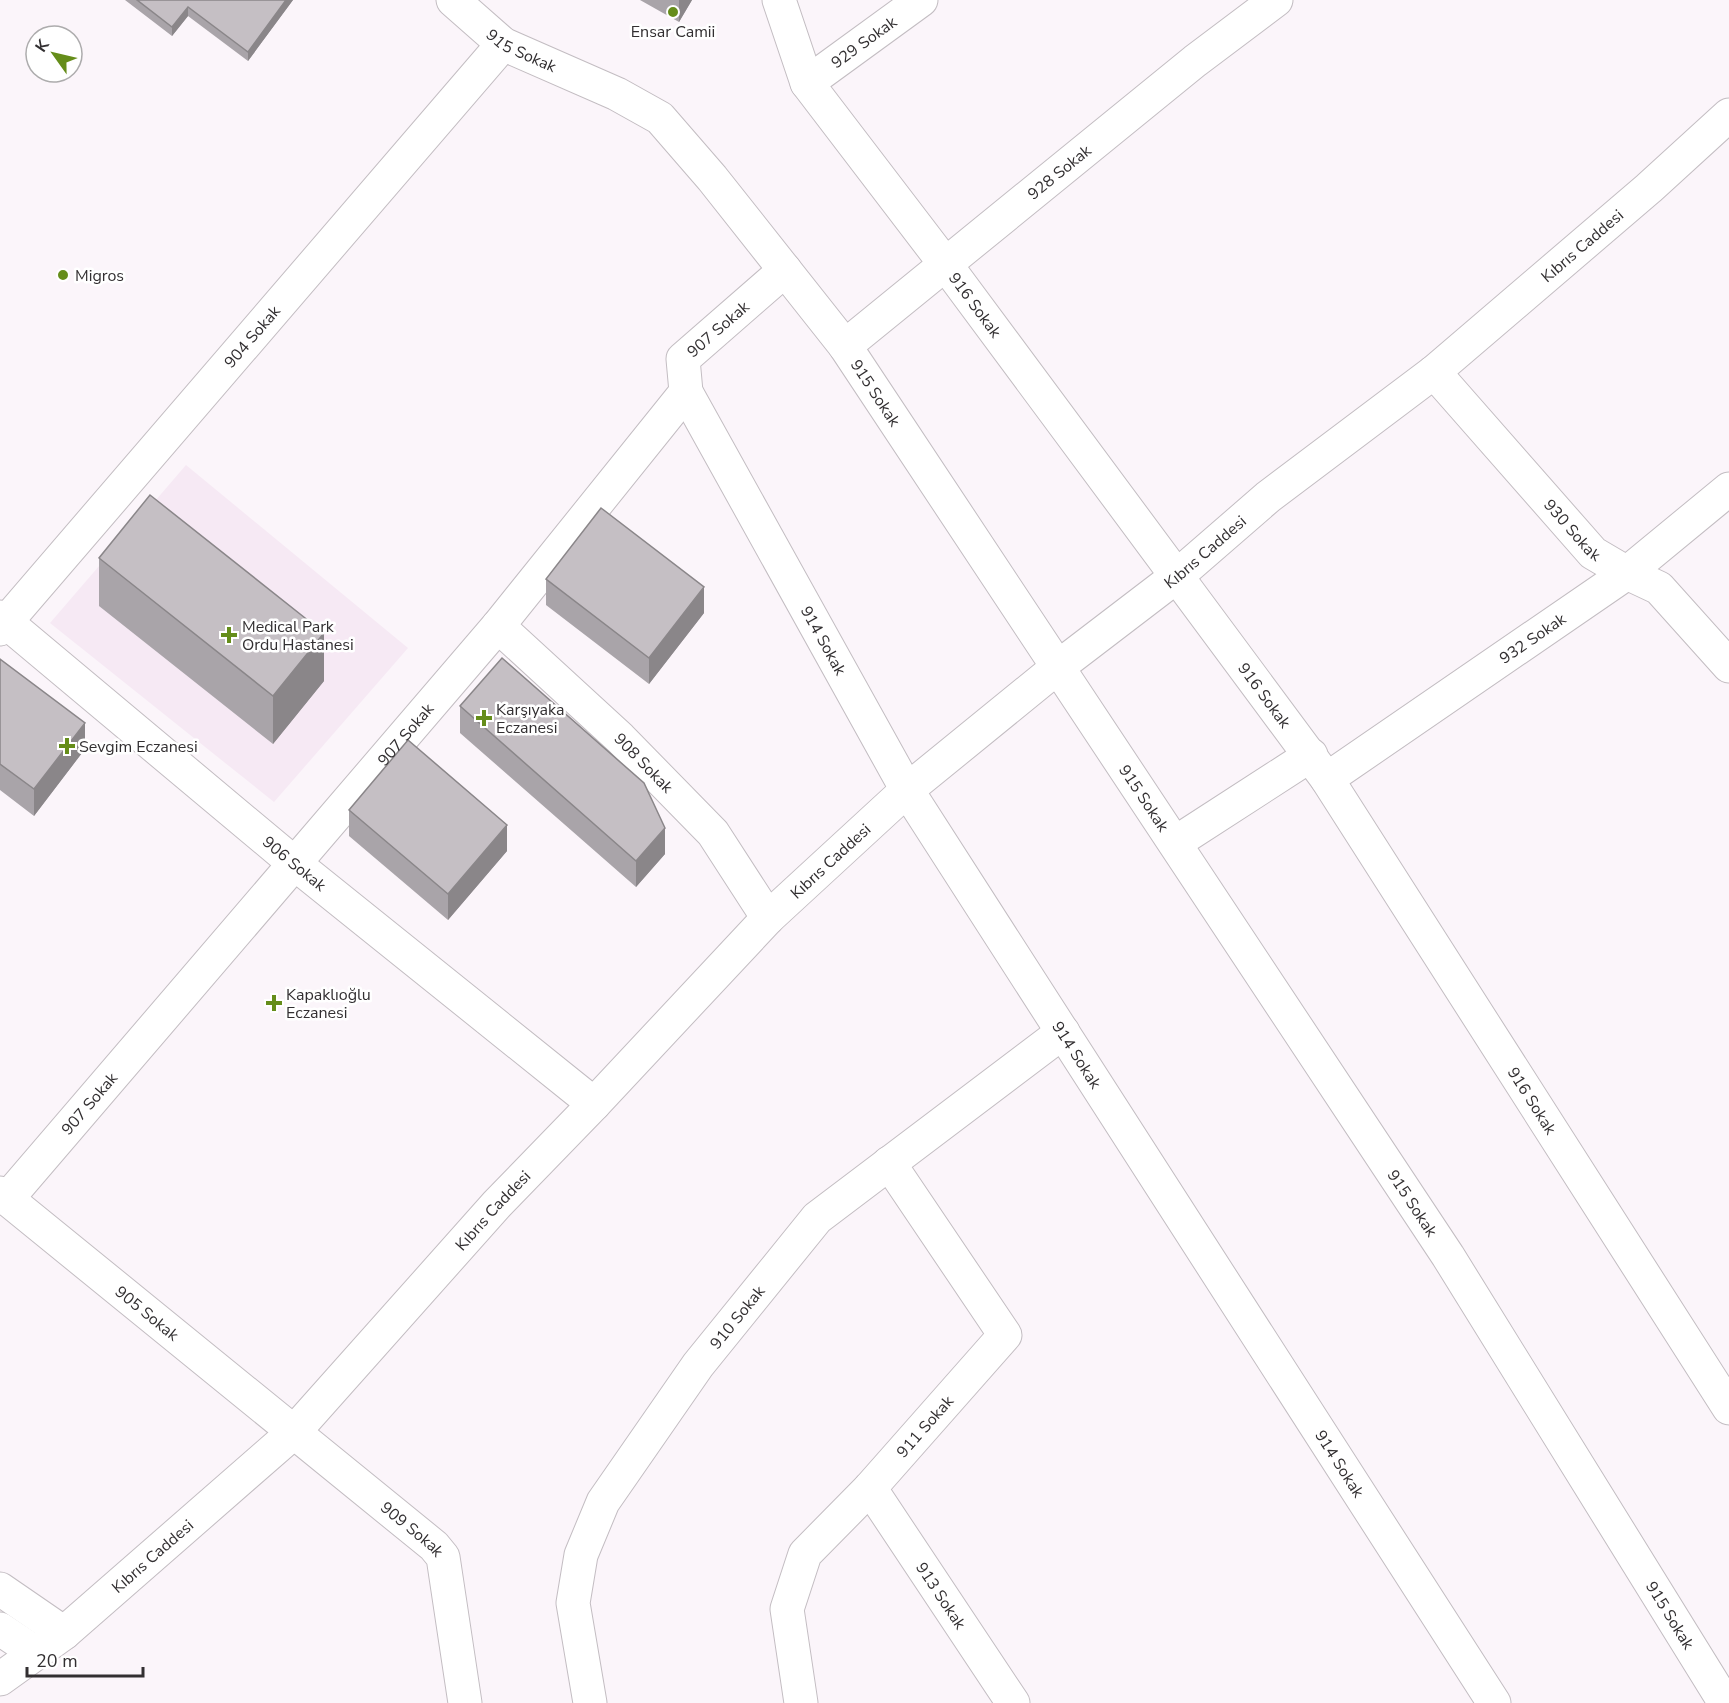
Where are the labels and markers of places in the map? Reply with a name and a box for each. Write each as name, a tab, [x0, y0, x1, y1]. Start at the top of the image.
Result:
marker: Ensar Camii	[666, 5, 680, 19]
place label: Ensar Camii	[631, 21, 715, 43]
place label: Migros	[75, 265, 124, 287]
marker: Migros	[56, 268, 70, 282]
place label: Medical Park Ordu Hastanesi	[242, 616, 354, 656]
marker: Medical Park Ordu Hastanesi	[220, 626, 238, 644]
place label: Karşıyaka Eczanesi	[496, 699, 564, 739]
marker: Karşıyaka Eczanesi	[477, 711, 491, 725]
place label: Sevgim Eczanesi	[79, 736, 198, 758]
marker: Sevgim Eczanesi	[60, 739, 74, 753]
place label: Kapaklıoğlu Eczanesi	[286, 984, 371, 1024]
marker: Kapaklıoğlu Eczanesi	[267, 996, 281, 1010]

